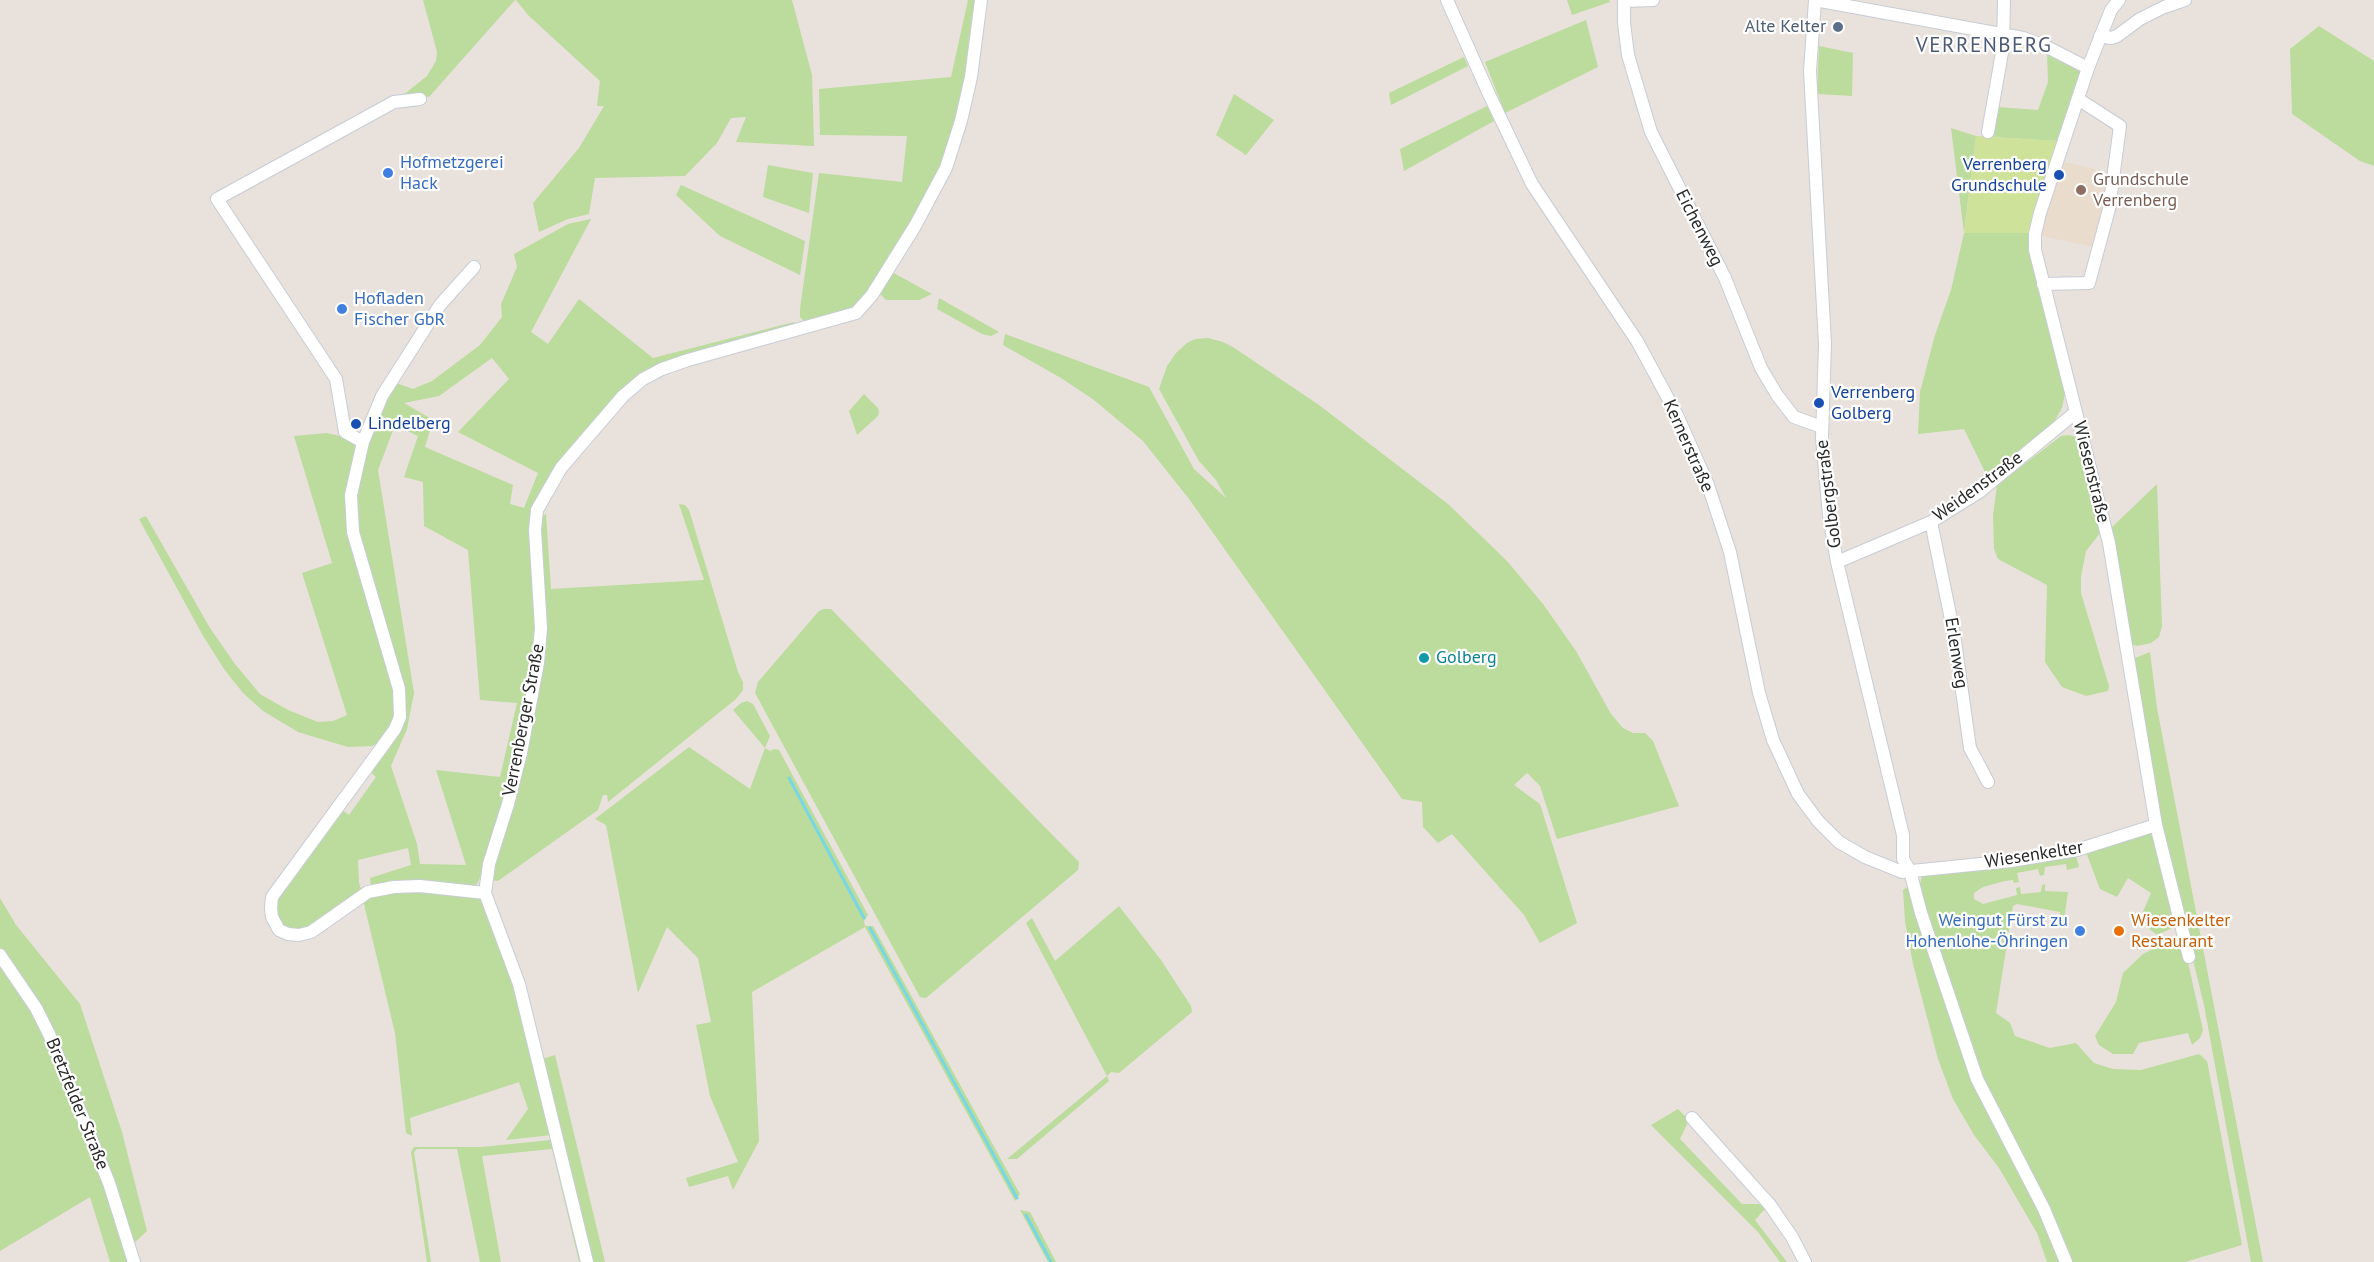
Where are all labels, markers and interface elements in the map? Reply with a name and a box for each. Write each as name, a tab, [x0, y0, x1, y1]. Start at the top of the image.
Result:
place label: Alte Kelter	[1745, 16, 1826, 38]
marker: Alte Kelter	[1831, 20, 1845, 34]
district label: VERRENBERG	[1916, 33, 2052, 59]
place label: Hofmetzgerei Hack	[400, 152, 504, 195]
place label: Verrenberg Grundschule	[1951, 154, 2047, 196]
marker: Hofmetzgerei Hack	[381, 166, 395, 180]
marker: Verrenberg Grundschule	[2052, 168, 2066, 182]
place label: Grundschule Verrenberg	[2093, 169, 2189, 212]
marker: Grundschule Verrenberg	[2074, 183, 2088, 197]
street label: Eichenweg	[1671, 186, 1727, 270]
place label: Hofladen Fischer GbR	[354, 288, 445, 330]
marker: Hofladen Fischer GbR	[335, 302, 349, 316]
place label: Verrenberg Golberg	[1831, 382, 1915, 424]
street label: Kernerstraße	[1658, 396, 1718, 496]
marker: Verrenberg Golberg	[1812, 396, 1826, 410]
place label: Lindelberg	[368, 413, 451, 435]
marker: Lindelberg	[349, 417, 363, 431]
street label: Wiesenstraße	[2068, 419, 2114, 525]
street label: Golbergstraße	[1812, 439, 1846, 549]
street label: Weidenstraße	[1929, 447, 2027, 527]
street label: Erlenweg	[1940, 616, 1972, 690]
street label: Verrenberger Straße	[499, 642, 549, 798]
place label: Golberg	[1436, 647, 1497, 669]
marker: Golberg	[1417, 651, 1431, 665]
street label: Wiesenkelter	[1983, 837, 2085, 873]
place label: Weingut Fürst zu Hohenlohe-Öhringen	[1905, 910, 2068, 952]
place label: Wiesenkelter Restaurant	[2131, 910, 2230, 952]
marker: Weingut Fürst zu Hohenlohe-Öhringen	[2073, 924, 2087, 938]
marker: Wiesenkelter Restaurant	[2112, 924, 2126, 938]
street label: Bretzfelder Straße	[41, 1035, 113, 1173]

